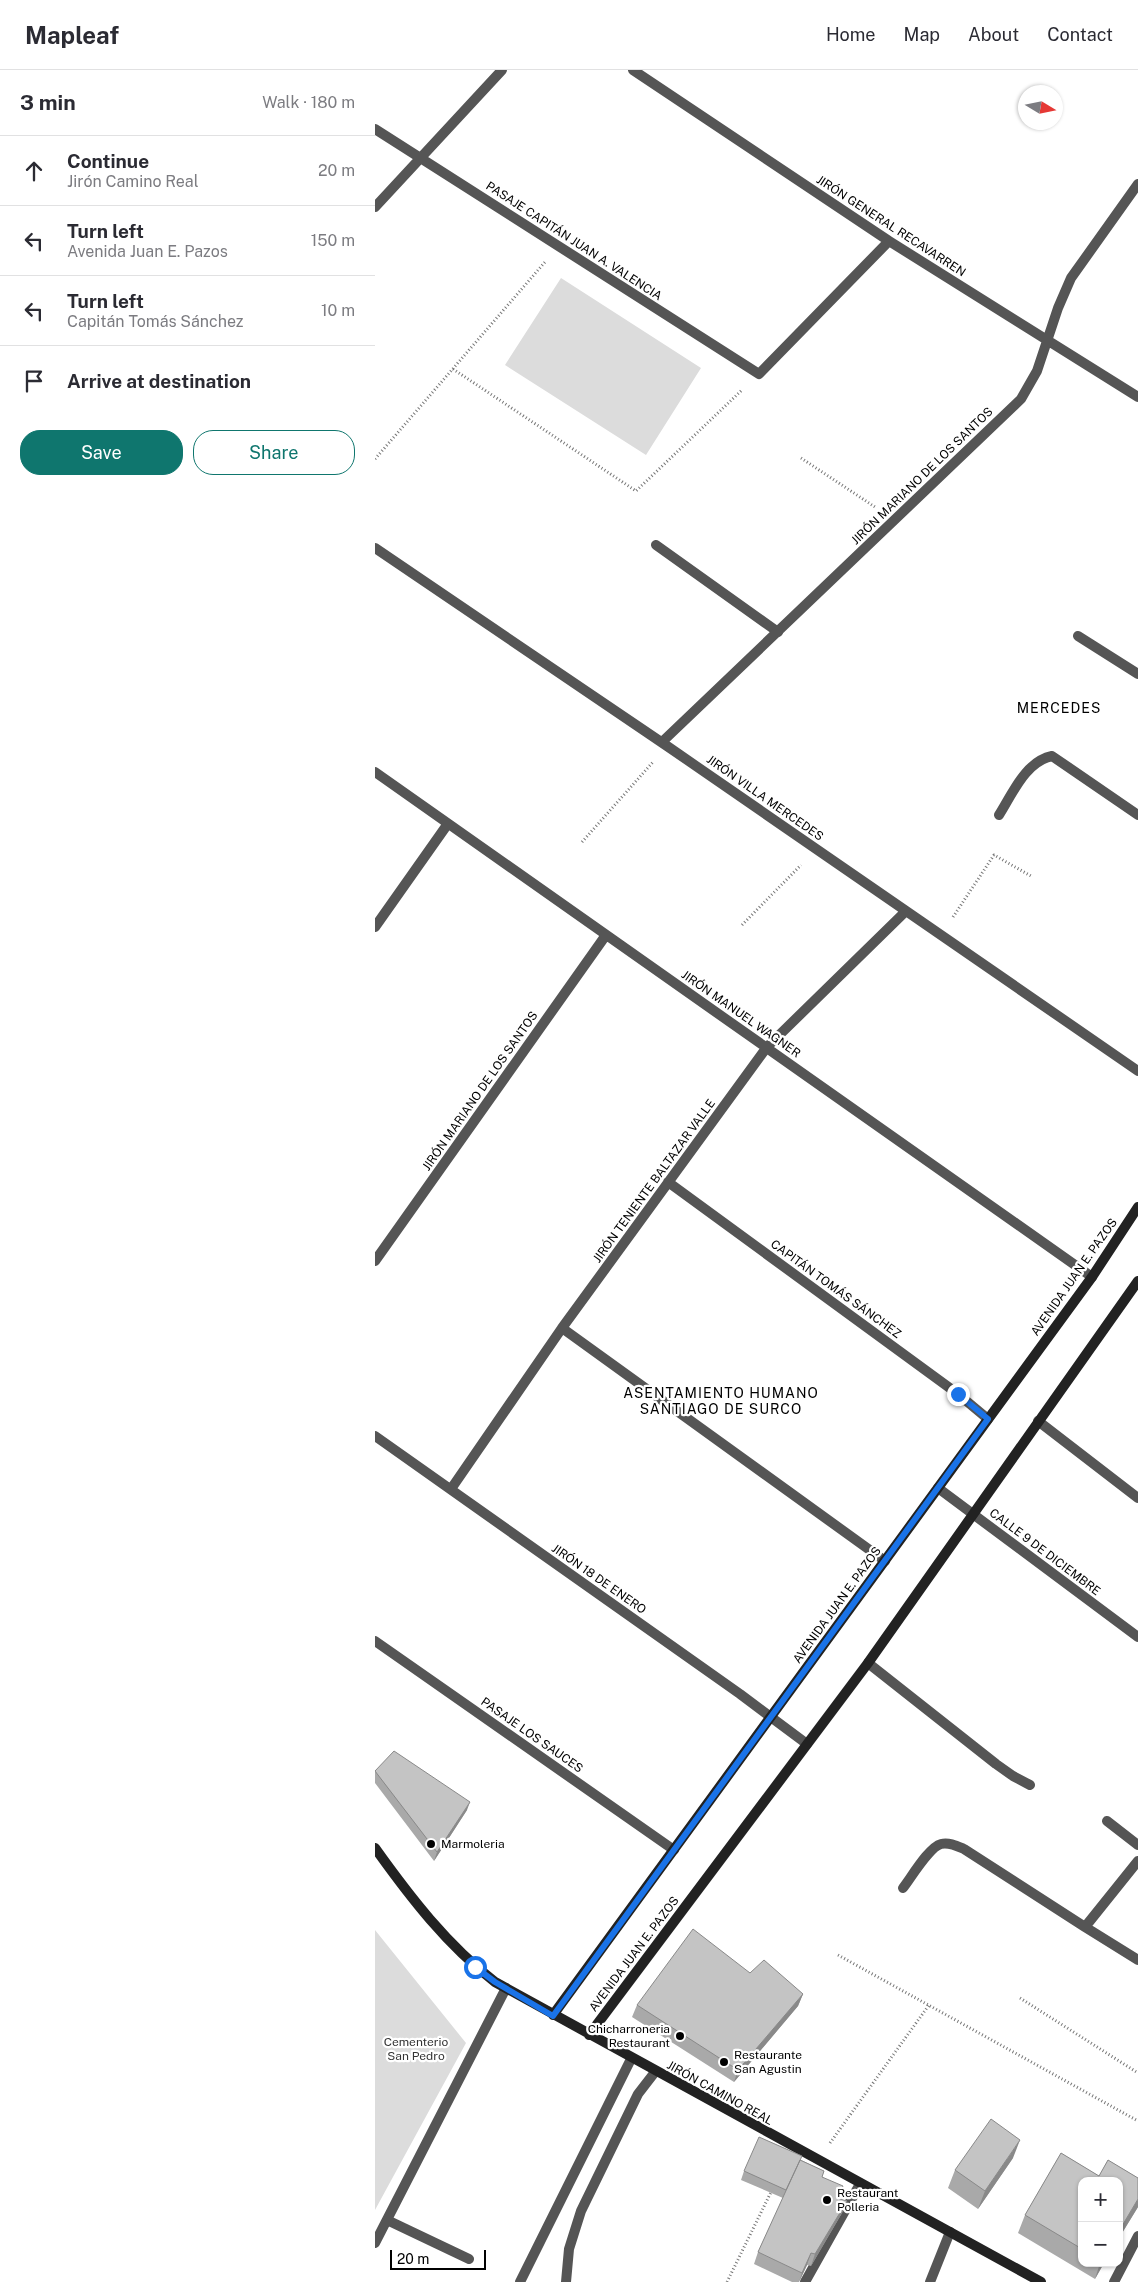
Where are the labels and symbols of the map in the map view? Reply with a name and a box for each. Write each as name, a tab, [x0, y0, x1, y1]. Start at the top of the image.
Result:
north arrow	[1018, 85, 1063, 130]
street label: JIRÓN GENERAL RECAVARREN	[814, 172, 968, 280]
street label: PASAJE CAPITÁN JUAN A. VALENCIA	[483, 179, 665, 303]
street label: JIRÓN MARIANO DE LOS SANTOS	[848, 405, 996, 547]
district label: MERCEDES	[1017, 700, 1101, 716]
street label: JIRÓN VILLA MERCEDES	[704, 752, 826, 844]
street label: JIRÓN MANUEL WAGNER	[679, 968, 803, 1060]
street label: JIRÓN MARIANO DE LOS SANTOS	[419, 1009, 541, 1173]
street label: JIRÓN TENIENTE BALTAZAR VALLE	[590, 1097, 718, 1265]
street label: AVENIDA JUAN E. PAZOS	[1028, 1215, 1120, 1339]
street label: CAPITÁN TOMÁS SÁNCHEZ	[768, 1237, 904, 1341]
route end	[947, 1383, 970, 1406]
district label: ASENTAMIENTO HUMANO SANTIAGO DE SURCO	[623, 1385, 819, 1417]
street label: CALLE 9 DE DICIEMBRE	[987, 1506, 1103, 1598]
street label: JIRÓN 18 DE ENERO	[549, 1541, 649, 1617]
street label: AVENIDA JUAN E. PAZOS	[790, 1544, 884, 1666]
street label: PASAJE LOS SAUCES	[478, 1694, 586, 1776]
place label: Marmoleria	[441, 1837, 505, 1851]
marker: Marmoleria	[425, 1838, 437, 1850]
street label: AVENIDA JUAN E. PAZOS	[586, 1894, 682, 2014]
route start	[464, 1956, 487, 1979]
place label: Chicharroneria Restaurant	[588, 2022, 670, 2050]
marker: Chicharroneria Restaurant	[674, 2030, 686, 2042]
park label: Cementerio San Pedro	[384, 2035, 449, 2063]
place label: Restaurante San Agustin	[734, 2048, 802, 2076]
marker: Restaurante San Agustin	[718, 2056, 730, 2068]
street label: JIRÓN CAMINO REAL	[664, 2058, 776, 2128]
place label: Restaurant Polleria	[837, 2186, 899, 2214]
marker: Restaurant Polleria	[821, 2194, 833, 2206]
scale bar	[390, 2247, 486, 2270]

